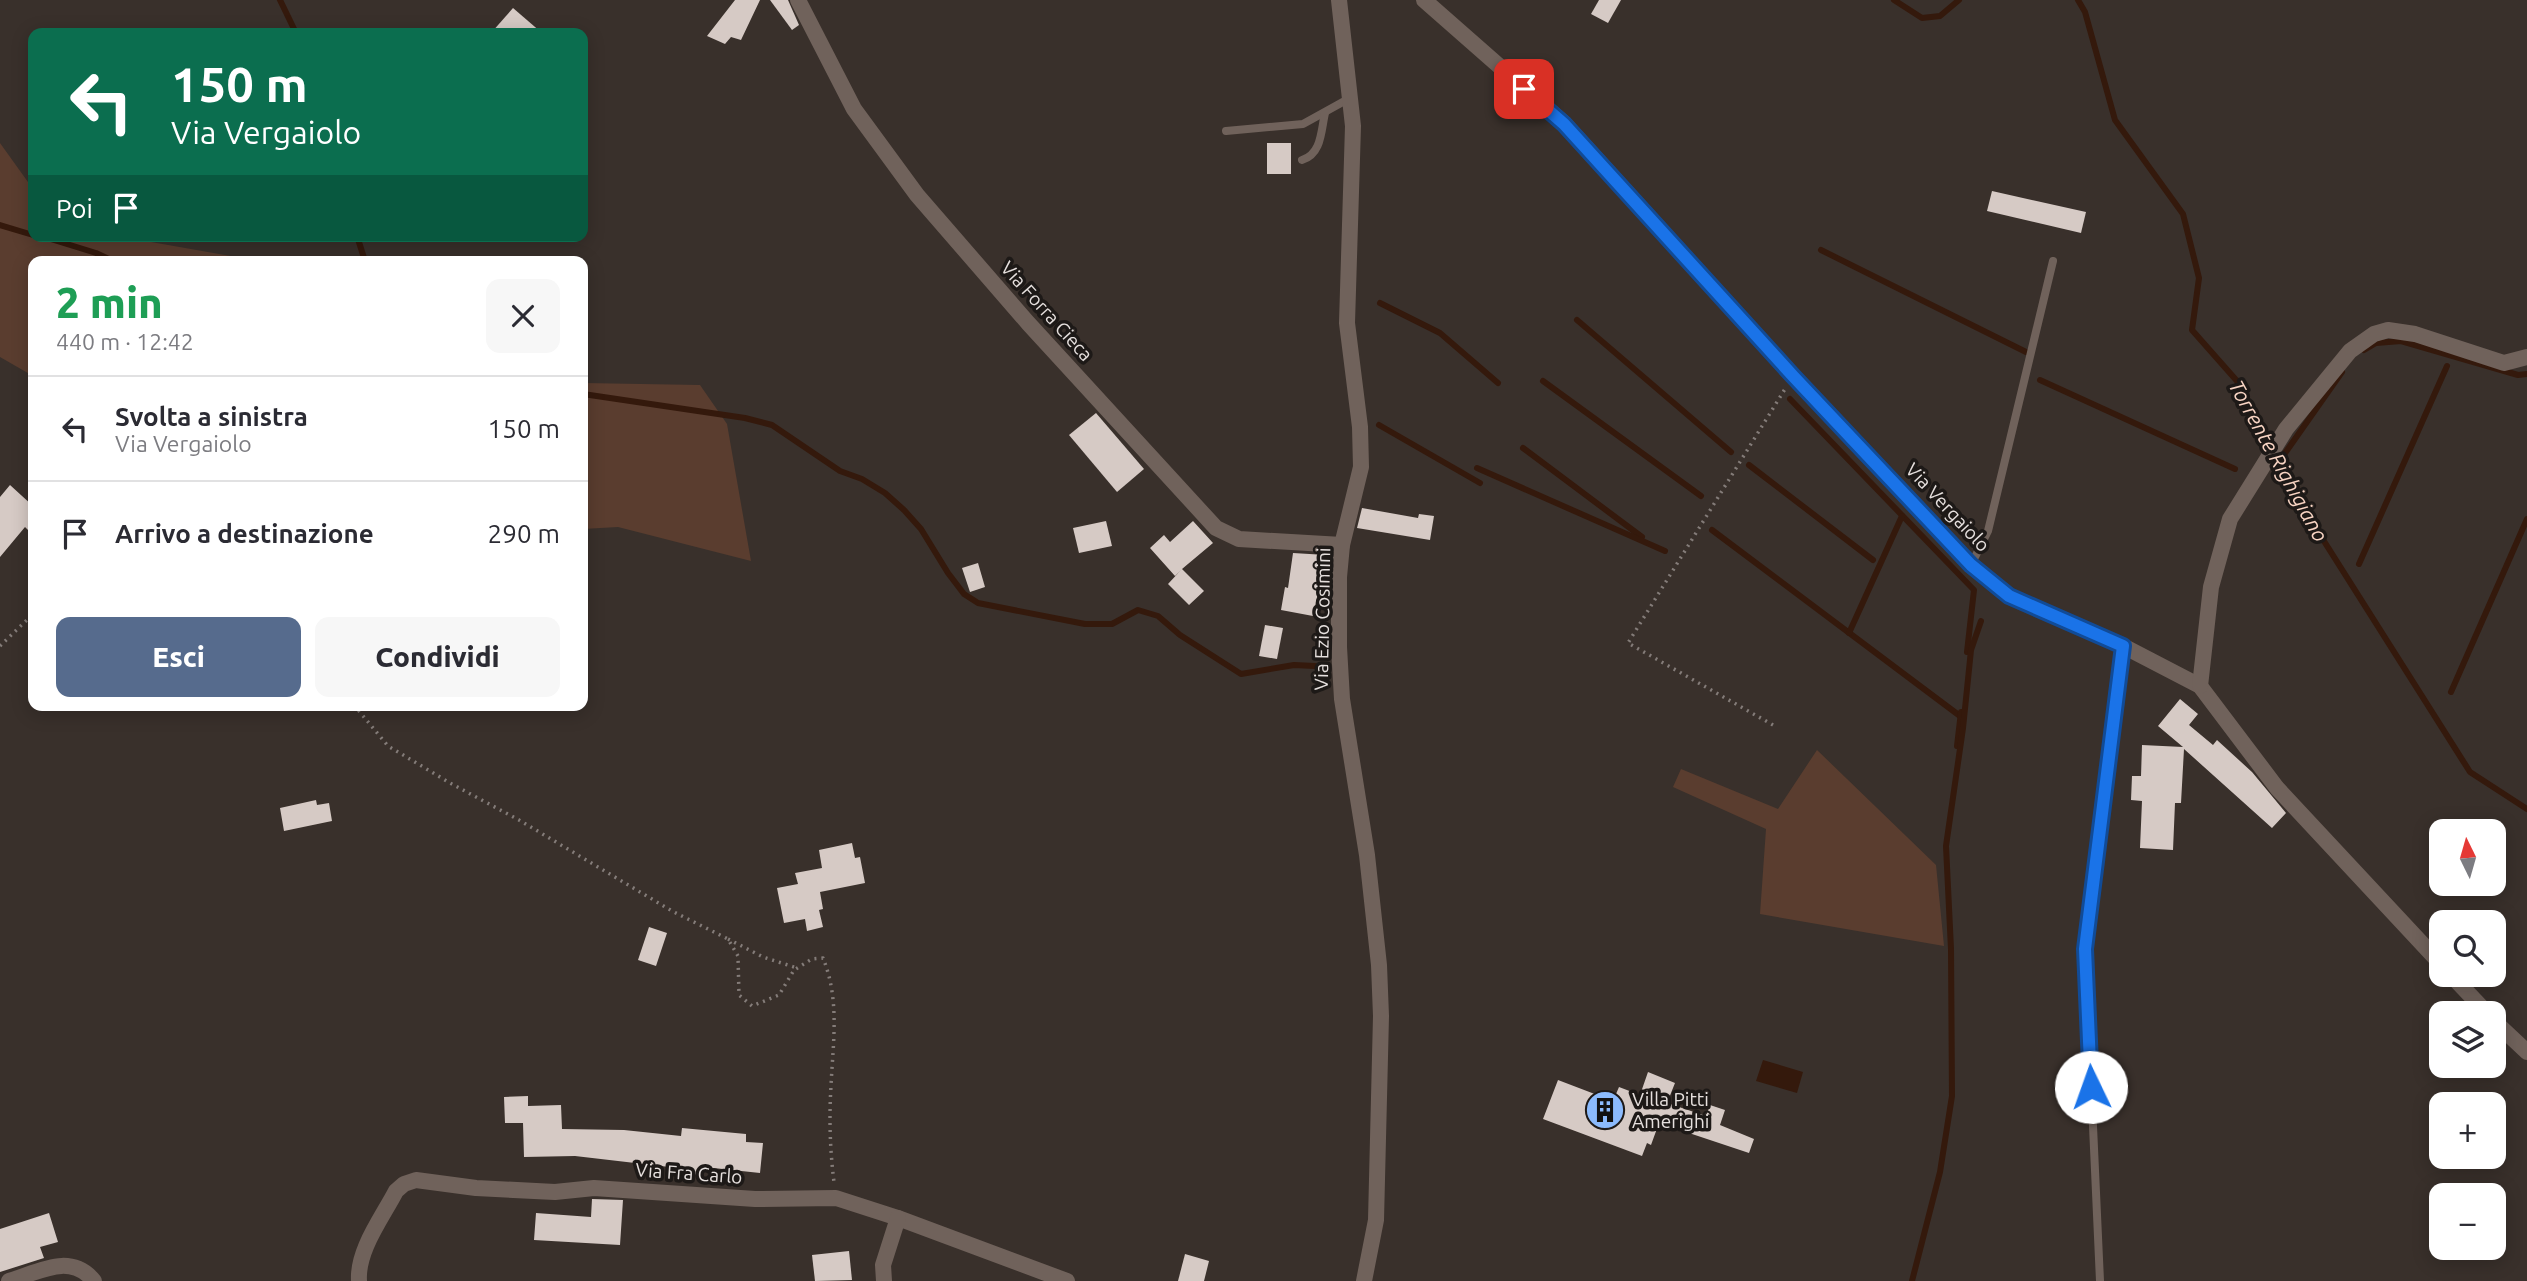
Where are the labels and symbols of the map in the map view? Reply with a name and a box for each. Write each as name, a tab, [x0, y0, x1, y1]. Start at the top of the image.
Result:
pin	[1494, 59, 1554, 119]
street label: Via Forra Cieca	[997, 257, 1097, 365]
water label: Torrente Righigiano	[2225, 376, 2333, 545]
street label: Via Vergaiolo	[1901, 458, 1995, 556]
street label: Via Ezio Cosimini	[1310, 547, 1334, 691]
north arrow	[2429, 819, 2506, 896]
position arrow	[2054, 1050, 2128, 1124]
place label: Villa Pitti Amerighi	[1632, 1088, 1709, 1132]
building icon: Villa Pitti Amerighi	[1584, 1089, 1626, 1131]
street label: Via Fra Carlo	[635, 1158, 743, 1188]

